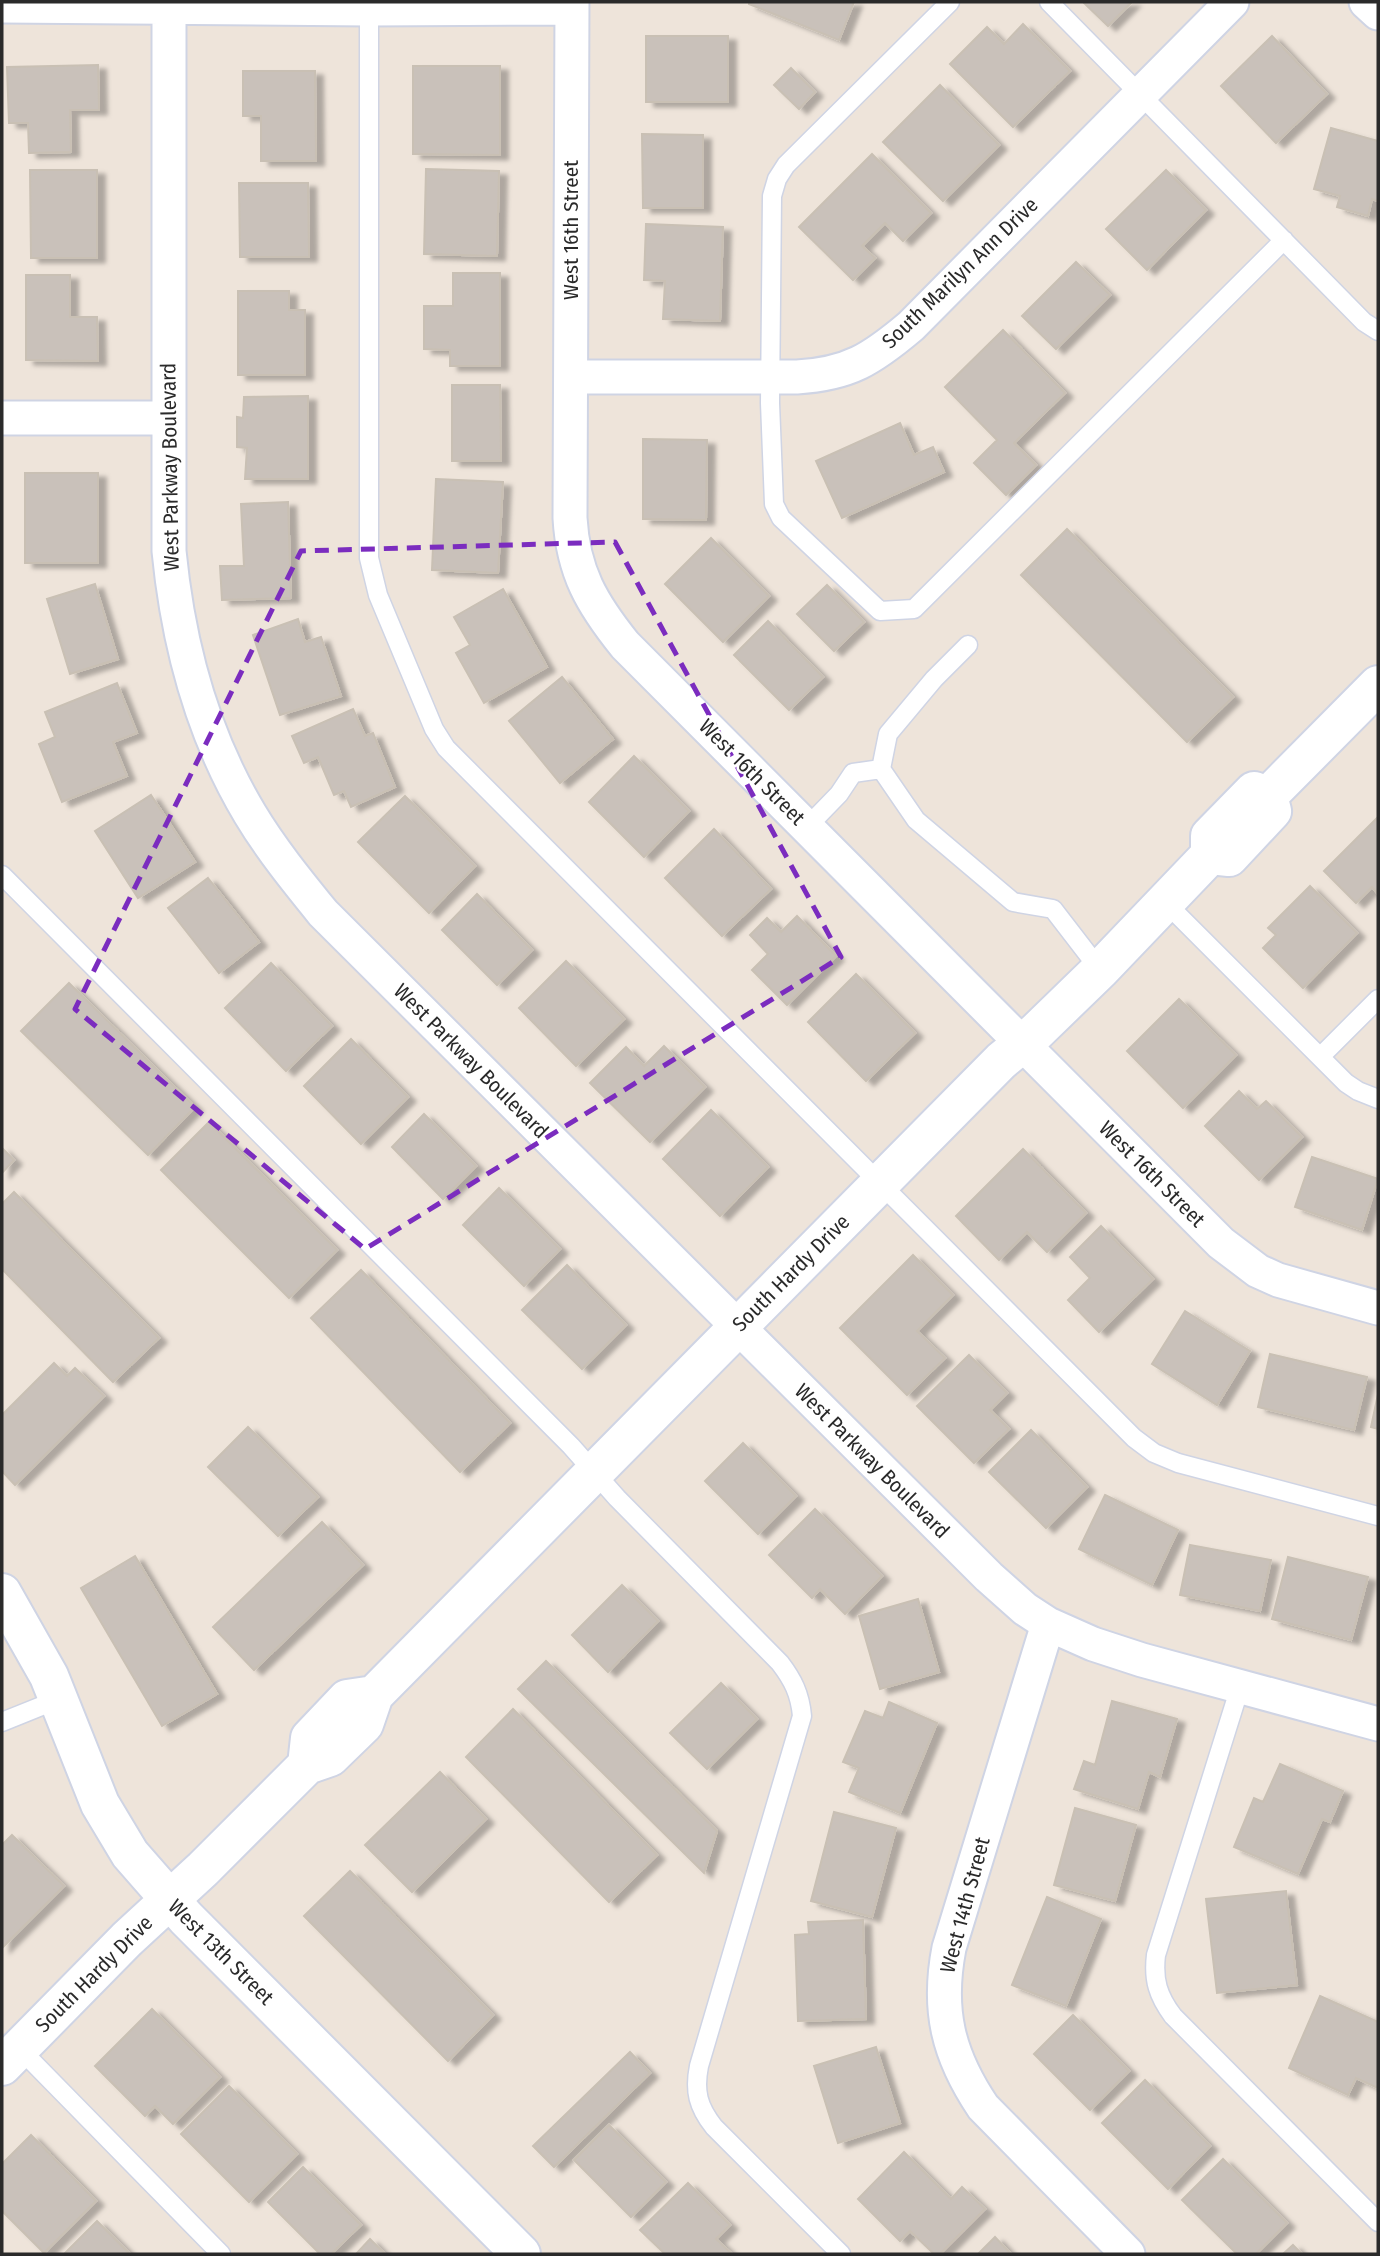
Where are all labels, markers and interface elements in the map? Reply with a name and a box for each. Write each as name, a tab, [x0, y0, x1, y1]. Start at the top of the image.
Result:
street label: West 16th Street	[558, 160, 584, 300]
street label: South Marilyn Ann Drive	[877, 192, 1043, 354]
street label: West Parkway Boulevard	[155, 363, 185, 571]
street label: West 16th Street	[693, 713, 811, 831]
street label: West Parkway Boulevard	[388, 978, 554, 1144]
street label: West 16th Street	[1093, 1115, 1211, 1233]
street label: South Hardy Drive	[727, 1209, 855, 1337]
street label: West Parkway Boulevard	[789, 1378, 955, 1544]
street label: West 14th Street	[934, 1834, 996, 1976]
street label: West 13th Street	[163, 1894, 279, 2010]
street label: South Hardy Drive	[30, 1910, 158, 2038]

